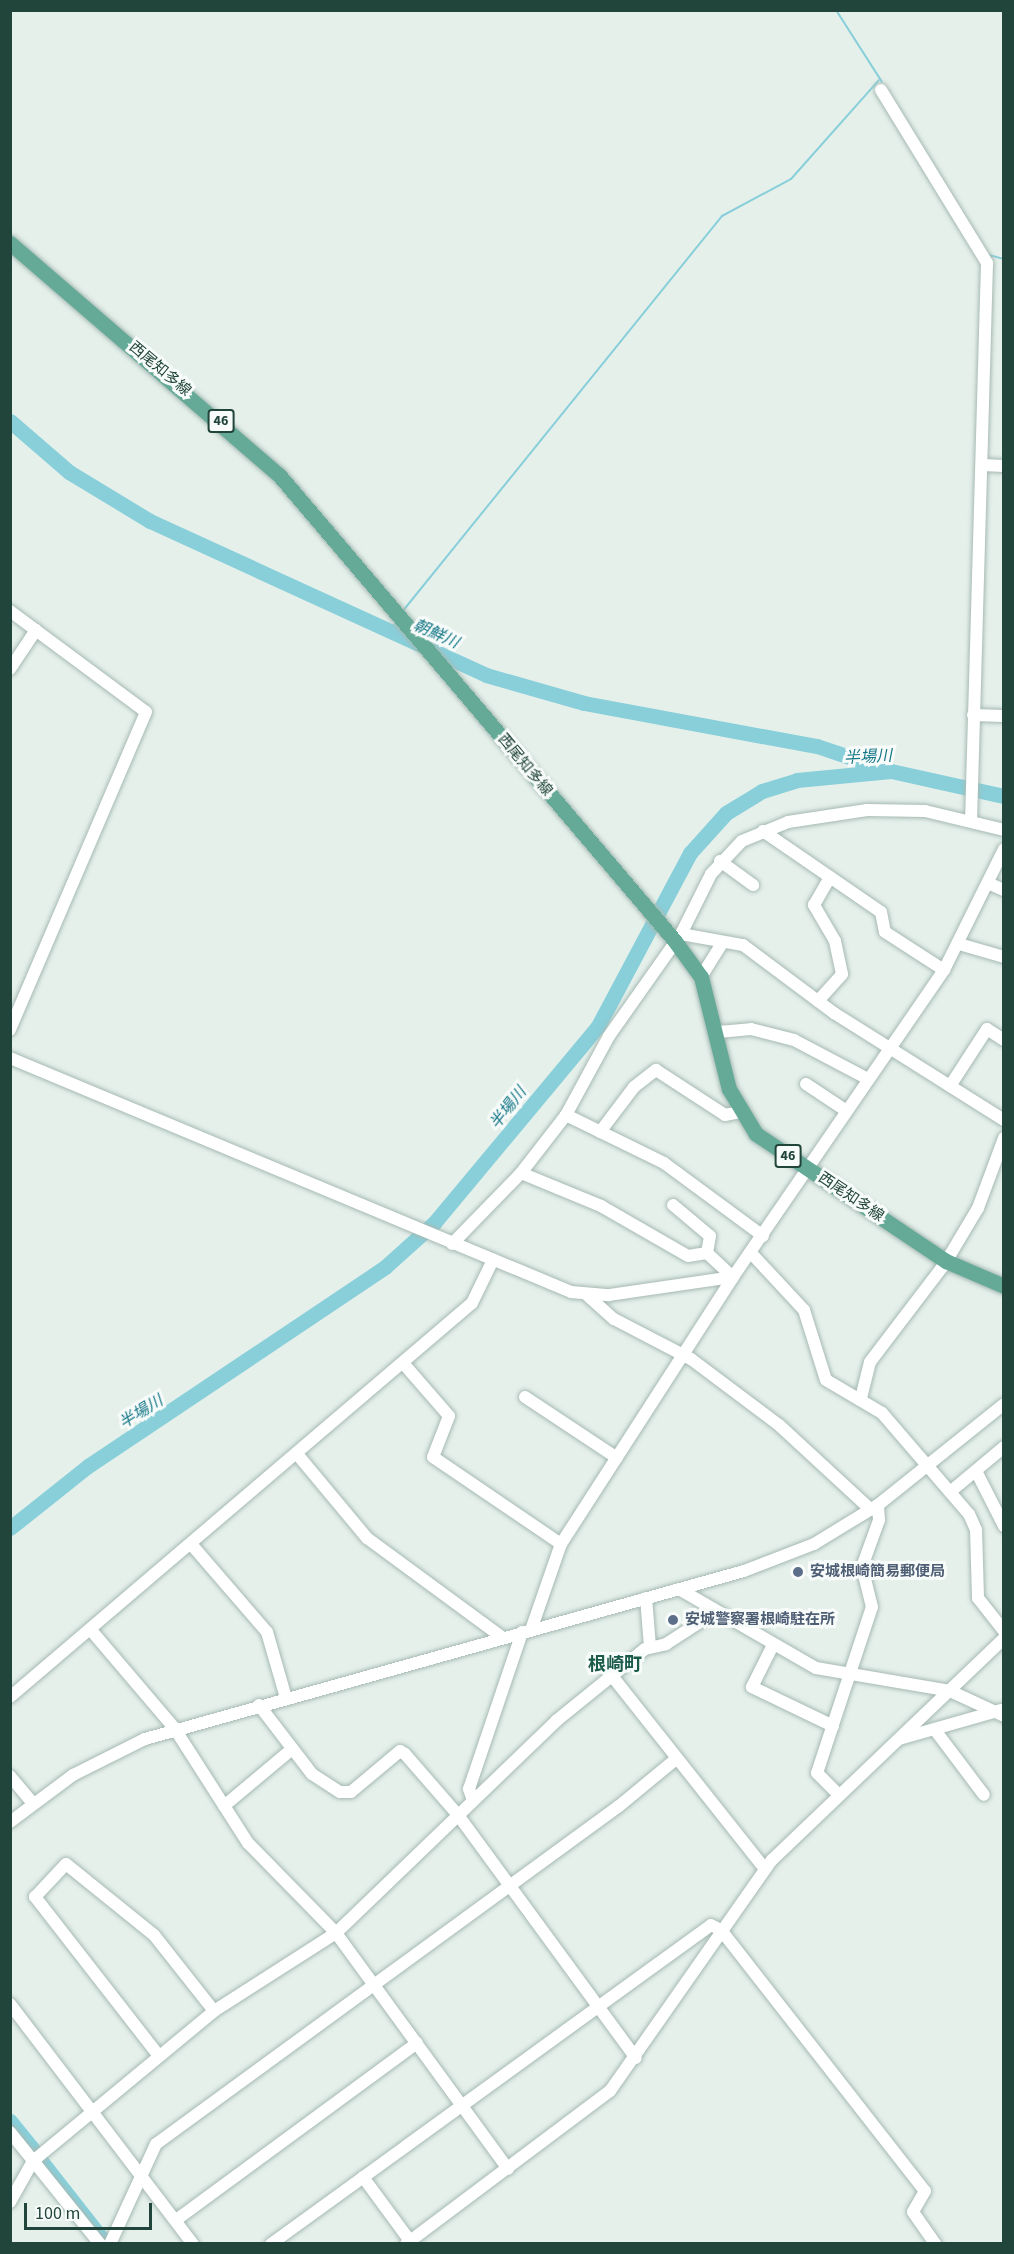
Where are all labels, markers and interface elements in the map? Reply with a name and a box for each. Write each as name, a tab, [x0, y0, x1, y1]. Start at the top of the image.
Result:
street label: 西尾知多線	[125, 338, 195, 400]
road number: 46	[208, 410, 234, 432]
water label: 朝鮮川	[410, 615, 462, 653]
street label: 西尾知多線	[494, 730, 556, 800]
water label: 半場川	[844, 746, 892, 768]
water label: 半場川	[486, 1083, 530, 1133]
road number: 46	[774, 1145, 802, 1167]
street label: 西尾知多線	[815, 1169, 887, 1225]
water label: 半場川	[116, 1391, 166, 1433]
place label: 安城根崎簡易郵便局	[810, 1563, 945, 1581]
marker: 安城根崎簡易郵便局	[791, 1565, 805, 1579]
place label: 安城警察署根崎駐在所	[685, 1611, 835, 1629]
marker: 安城警察署根崎駐在所	[666, 1613, 680, 1627]
district label: 根崎町	[588, 1654, 642, 1676]
scale bar	[27, 2191, 154, 2229]
text: 100 m	[35, 2201, 80, 2226]

